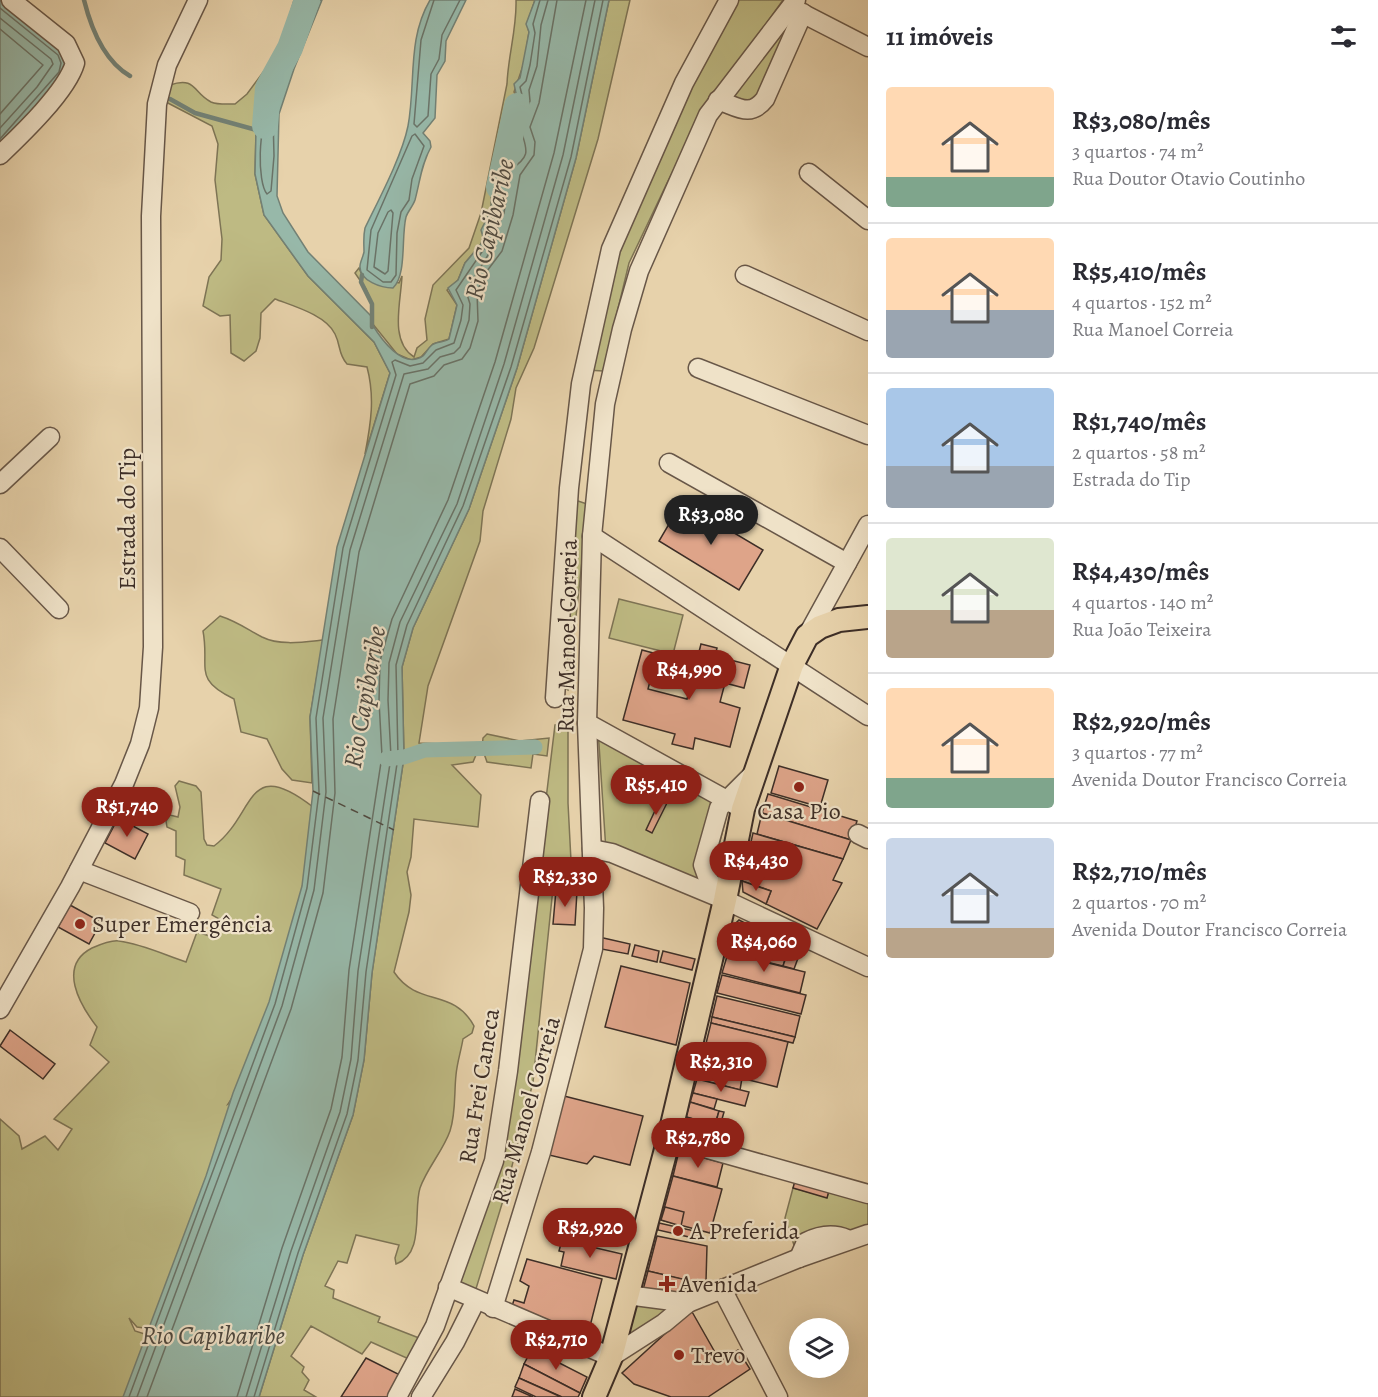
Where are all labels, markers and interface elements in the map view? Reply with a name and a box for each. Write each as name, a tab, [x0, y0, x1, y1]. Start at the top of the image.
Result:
text: 11 imóveis	[886, 19, 993, 54]
icon: filters	[1327, 20, 1360, 53]
text: R$3,080/mês	[1072, 103, 1211, 138]
icon: home	[934, 111, 1006, 183]
text: 3 quartos · 74 m²	[1072, 138, 1204, 165]
water label: Rio Capibaribe	[456, 155, 523, 303]
text: Rua Doutor Otavio Coutinho	[1072, 165, 1305, 192]
text: R$5,410/mês	[1072, 254, 1206, 289]
icon: home	[934, 262, 1006, 334]
text: 4 quartos · 152 m²	[1072, 289, 1212, 316]
text: Rua Manoel Correia	[1072, 316, 1234, 343]
text: R$1,740/mês	[1072, 404, 1206, 439]
icon: home	[934, 412, 1006, 484]
text: 2 quartos · 58 m²	[1072, 439, 1206, 466]
street label: Estrada do Tip	[111, 448, 143, 590]
text: Estrada do Tip	[1072, 466, 1190, 493]
pin: R$3,080	[656, 495, 766, 546]
text: R$3,080	[678, 501, 744, 528]
street label: Rua Manoel Correia	[549, 538, 585, 733]
text: R$4,430/mês	[1072, 554, 1209, 589]
icon: home	[934, 562, 1006, 634]
text: 4 quartos · 140 m²	[1072, 589, 1213, 616]
text: Rua João Teixeira	[1072, 616, 1211, 643]
water label: Rio Capibaribe	[335, 623, 394, 771]
pin: R$4,990	[634, 650, 744, 701]
text: R$4,990	[656, 656, 722, 683]
text: R$2,920/mês	[1072, 704, 1211, 739]
icon: home	[934, 712, 1006, 784]
text: 3 quartos · 77 m²	[1072, 739, 1203, 766]
pin: R$5,410	[601, 765, 711, 816]
text: Avenida Doutor Francisco Correia	[1072, 766, 1347, 793]
text: R$5,410	[625, 771, 687, 798]
marker: Casa Pio	[792, 780, 806, 794]
pin: R$1,740	[72, 787, 182, 838]
text: R$1,740	[96, 793, 158, 820]
place label: Casa Pio	[757, 795, 841, 827]
pin: R$4,430	[701, 841, 811, 892]
text: R$4,430	[724, 847, 788, 874]
text: R$2,710/mês	[1072, 854, 1207, 889]
pin: R$2,330	[510, 857, 620, 908]
icon: home	[934, 862, 1006, 934]
text: R$2,330	[533, 863, 597, 890]
text: 2 quartos · 70 m²	[1072, 889, 1206, 916]
place label: Super Emergência	[92, 908, 273, 940]
text: Avenida Doutor Francisco Correia	[1072, 916, 1347, 943]
marker: Super Emergência	[73, 917, 87, 931]
pin: R$4,060	[709, 922, 819, 973]
text: R$4,060	[731, 928, 797, 955]
street label: Rua Frei Caneca	[451, 1005, 507, 1166]
street label: Rua Manoel Correia	[484, 1012, 568, 1208]
pin: R$2,310	[666, 1042, 776, 1093]
text: R$2,310	[690, 1048, 753, 1075]
pin: R$2,780	[643, 1118, 753, 1169]
text: R$2,780	[665, 1124, 731, 1151]
pin: R$2,920	[535, 1208, 645, 1259]
text: R$2,920	[557, 1214, 623, 1241]
place label: A Preferida	[689, 1215, 801, 1247]
marker: A Preferida	[671, 1224, 685, 1238]
place label: Avenida	[678, 1268, 758, 1300]
marker: Avenida	[660, 1277, 674, 1291]
water label: Rio Capibaribe	[141, 1318, 285, 1353]
map controls	[789, 1318, 849, 1378]
button: layers	[789, 1318, 849, 1378]
pin: R$2,710	[501, 1320, 611, 1371]
text: R$2,710	[525, 1326, 587, 1353]
place label: Trevo	[691, 1339, 745, 1371]
marker: Trevo	[672, 1348, 686, 1362]

